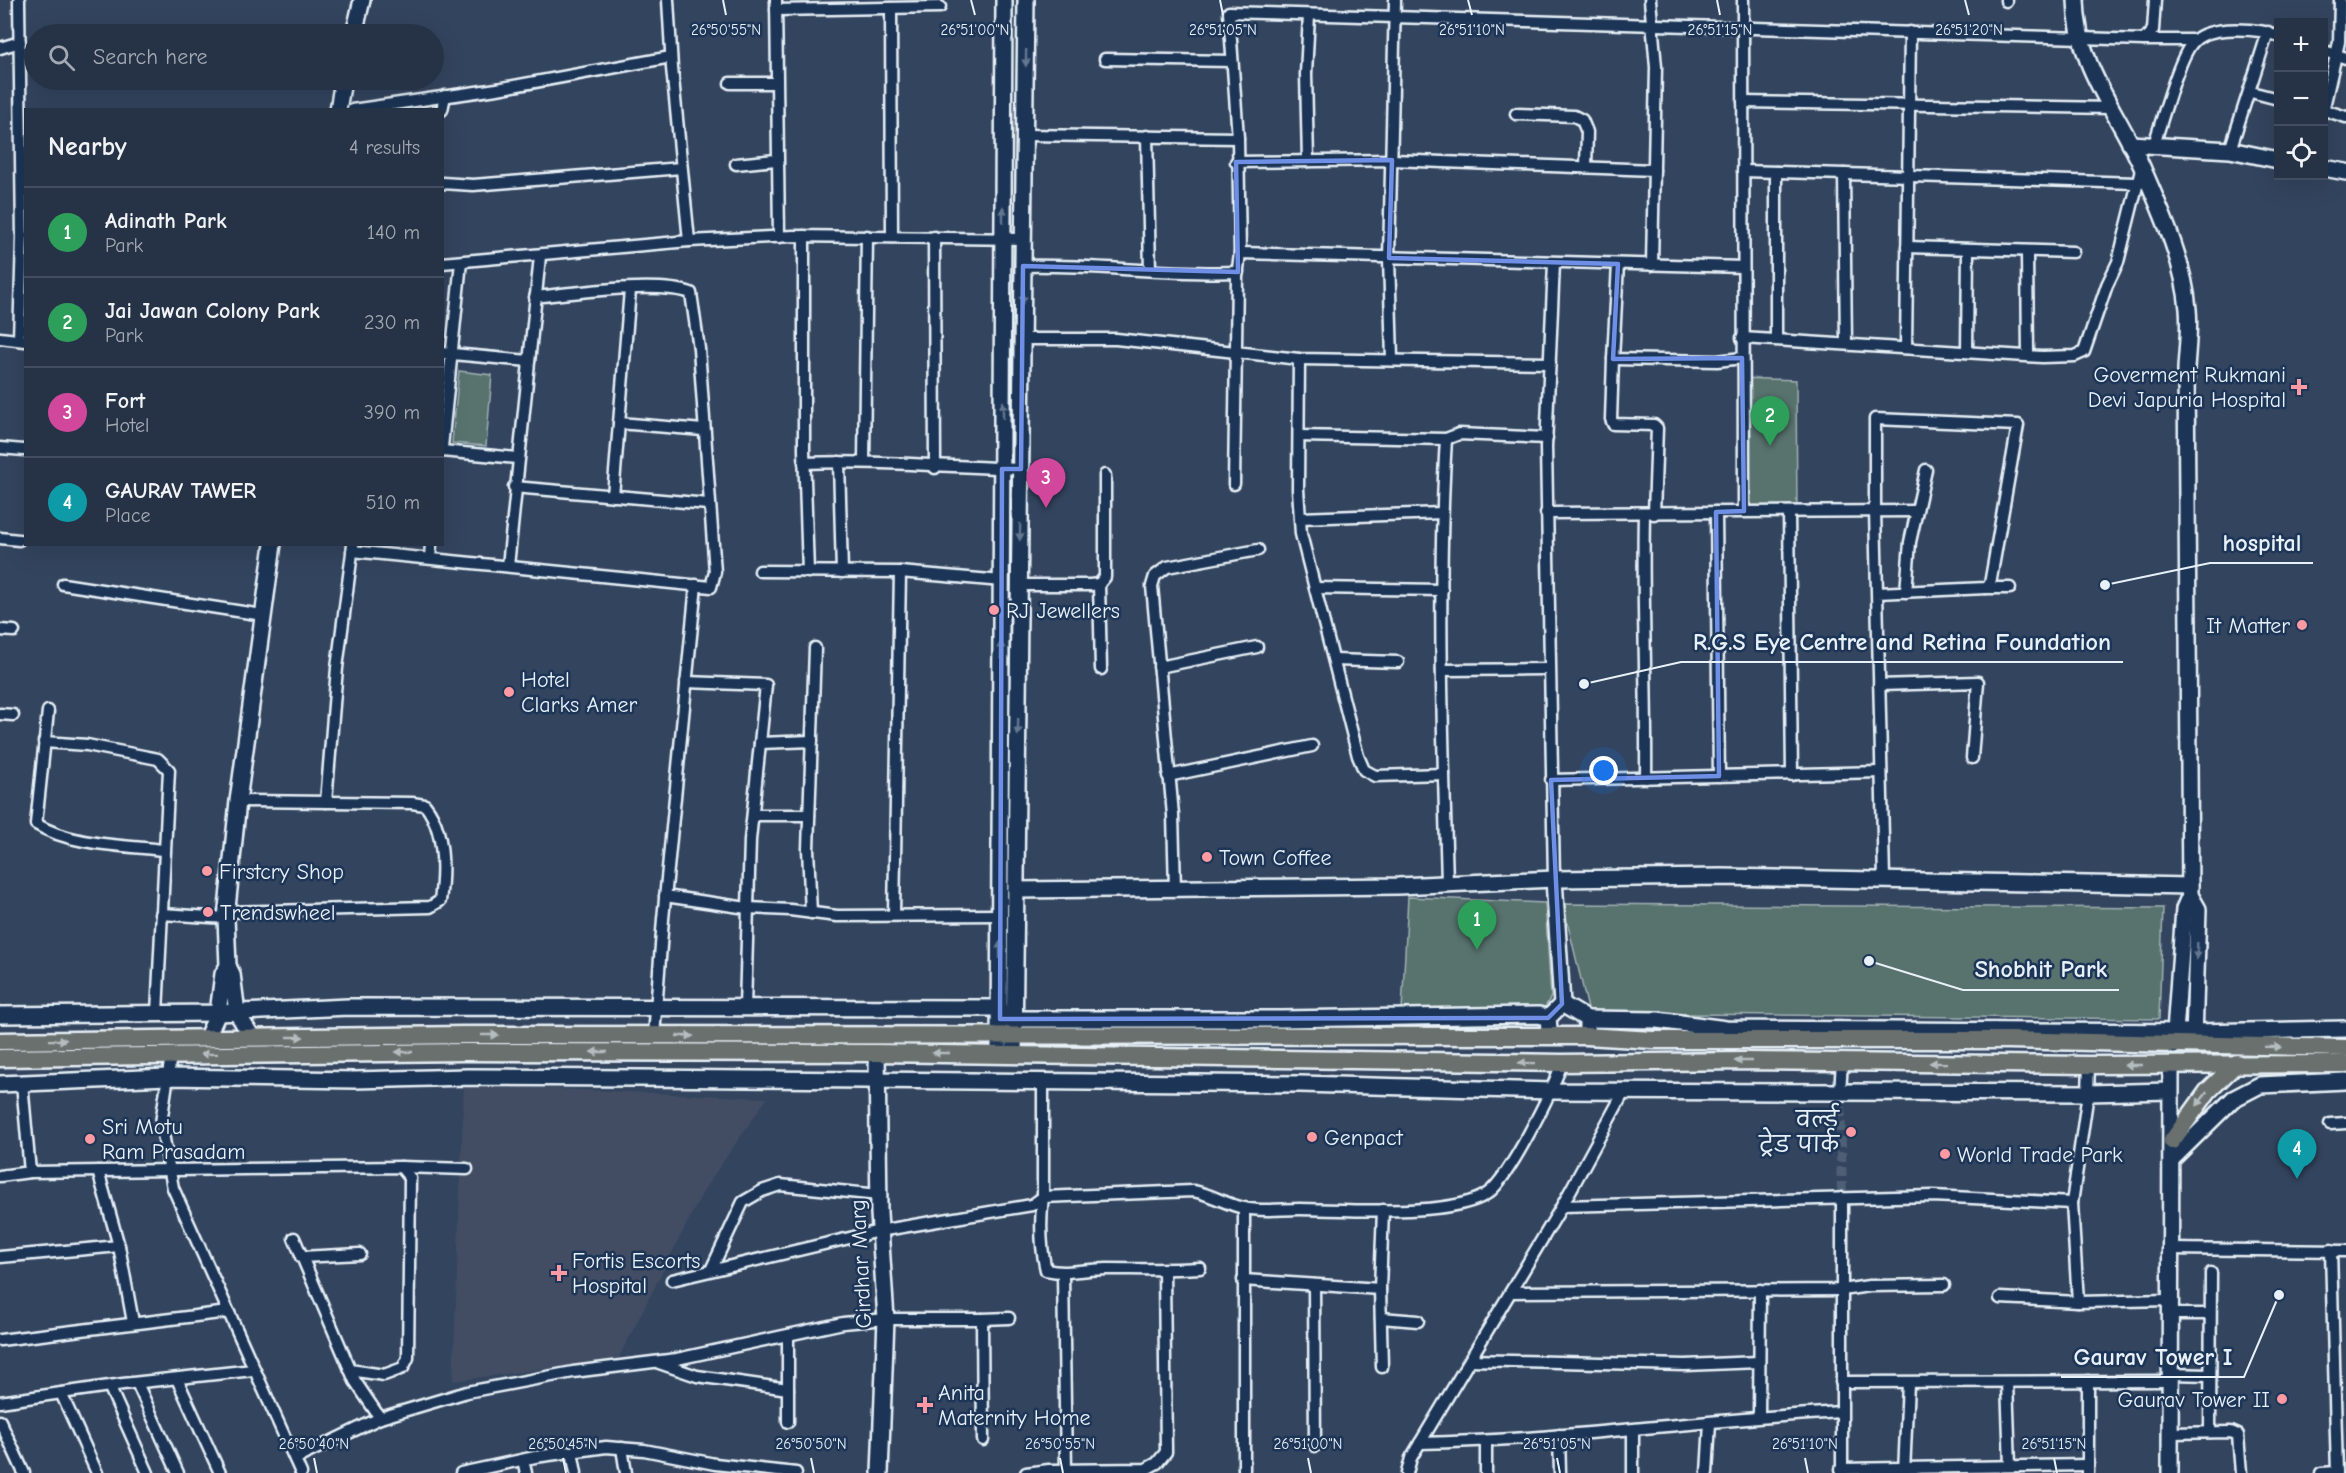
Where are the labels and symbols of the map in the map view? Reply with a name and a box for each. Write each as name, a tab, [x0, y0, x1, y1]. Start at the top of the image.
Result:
text: 26°50'55"N	[691, 21, 761, 39]
text: 26°51'00"N	[941, 21, 1009, 39]
text: 26°51'05"N	[1189, 21, 1257, 39]
text: 26°51'10"N	[1439, 21, 1505, 39]
text: 26°51'15"N	[1688, 21, 1752, 39]
text: 26°51'20"N	[1935, 21, 2003, 39]
one-way arrow	[1021, 49, 1031, 68]
one-way arrow	[998, 206, 1008, 225]
one-way arrow	[1018, 286, 1028, 305]
place label: Goverment Rukmani Devi Japuria Hospital	[2088, 362, 2286, 413]
marker: Goverment Rukmani Devi Japuria Hospital	[2290, 378, 2308, 396]
pin: 2	[1750, 396, 1790, 446]
one-way arrow	[998, 401, 1008, 420]
pin: 3	[1026, 458, 1066, 508]
callout: hospital	[2210, 521, 2313, 563]
one-way arrow	[1015, 523, 1025, 542]
text: hospital	[2223, 529, 2301, 557]
place label: RJ Jewellers	[1006, 598, 1120, 624]
marker: RJ Jewellers	[987, 603, 1001, 617]
place label: It Matter	[2206, 613, 2290, 639]
marker: It Matter	[2295, 618, 2309, 632]
callout: R.G.S Eye Centre and Retina Foundation	[1681, 620, 2123, 662]
text: R.G.S Eye Centre and Retina Foundation	[1693, 628, 2111, 656]
one-way arrow	[996, 640, 1006, 659]
place label: Hotel Clarks Amer	[521, 667, 638, 718]
marker: Hotel Clarks Amer	[502, 685, 516, 699]
one-way arrow	[1013, 718, 1023, 737]
your location	[1589, 756, 1618, 785]
place label: Town Coffee	[1219, 845, 1332, 871]
marker: Town Coffee	[1200, 850, 1214, 864]
place label: Firstcry Shop	[219, 859, 344, 885]
marker: Firstcry Shop	[200, 864, 214, 878]
place label: Trendswheel	[220, 900, 336, 926]
pin: 1	[1458, 900, 1496, 950]
marker: Trendswheel	[201, 905, 215, 919]
one-way arrow	[995, 940, 1005, 959]
one-way arrow	[2193, 942, 2202, 961]
callout: Shobhit Park	[1963, 948, 2119, 990]
text: Shobhit Park	[1975, 955, 2108, 983]
one-way arrow	[481, 1030, 500, 1040]
one-way arrow	[676, 1031, 695, 1041]
one-way arrow	[286, 1032, 305, 1041]
one-way arrow	[49, 1035, 68, 1045]
one-way arrow	[2264, 1042, 2283, 1052]
one-way arrow	[395, 1047, 414, 1057]
one-way arrow	[590, 1047, 609, 1057]
one-way arrow	[931, 1048, 950, 1058]
one-way arrow	[200, 1049, 219, 1059]
one-way arrow	[1733, 1056, 1752, 1066]
one-way arrow	[1517, 1058, 1536, 1067]
one-way arrow	[1928, 1058, 1947, 1068]
one-way arrow	[2123, 1061, 2142, 1070]
one-way arrow	[2196, 1092, 2208, 1107]
place label: वर्ल्ड ट्रेड पार्क	[1758, 1102, 1840, 1158]
place label: Sri Motu Ram Prasadam	[102, 1114, 245, 1165]
place label: Genpact	[1324, 1125, 1404, 1151]
marker: वर्ल्ड ट्रेड पार्क	[1844, 1125, 1858, 1139]
marker: Genpact	[1305, 1130, 1319, 1144]
pin: 4	[2278, 1130, 2316, 1179]
marker: Sri Motu Ram Prasadam	[83, 1132, 97, 1146]
place label: World Trade Park	[1957, 1142, 2123, 1168]
marker: World Trade Park	[1938, 1147, 1952, 1161]
street label: Girdhar Marg	[845, 1199, 877, 1329]
place label: Fortis Escorts Hospital	[572, 1248, 700, 1299]
marker: Fortis Escorts Hospital	[550, 1264, 568, 1282]
callout: Gaurav Tower I	[2061, 1335, 2244, 1377]
text: Gaurav Tower I	[2073, 1343, 2233, 1371]
place label: Anita Maternity Home	[938, 1380, 1091, 1431]
place label: Gaurav Tower II	[2117, 1387, 2270, 1413]
marker: Gaurav Tower II	[2275, 1392, 2289, 1406]
marker: Anita Maternity Home	[916, 1396, 934, 1414]
text: 26°50'40"N	[279, 1435, 349, 1453]
text: 26°50'45"N	[528, 1435, 598, 1453]
text: 26°50'50"N	[775, 1435, 847, 1453]
text: 26°50'55"N	[1025, 1435, 1095, 1453]
text: 26°51'00"N	[1274, 1435, 1342, 1453]
text: 26°51'05"N	[1523, 1435, 1591, 1453]
text: 26°51'10"N	[1772, 1435, 1838, 1453]
text: 26°51'15"N	[2022, 1435, 2086, 1453]

